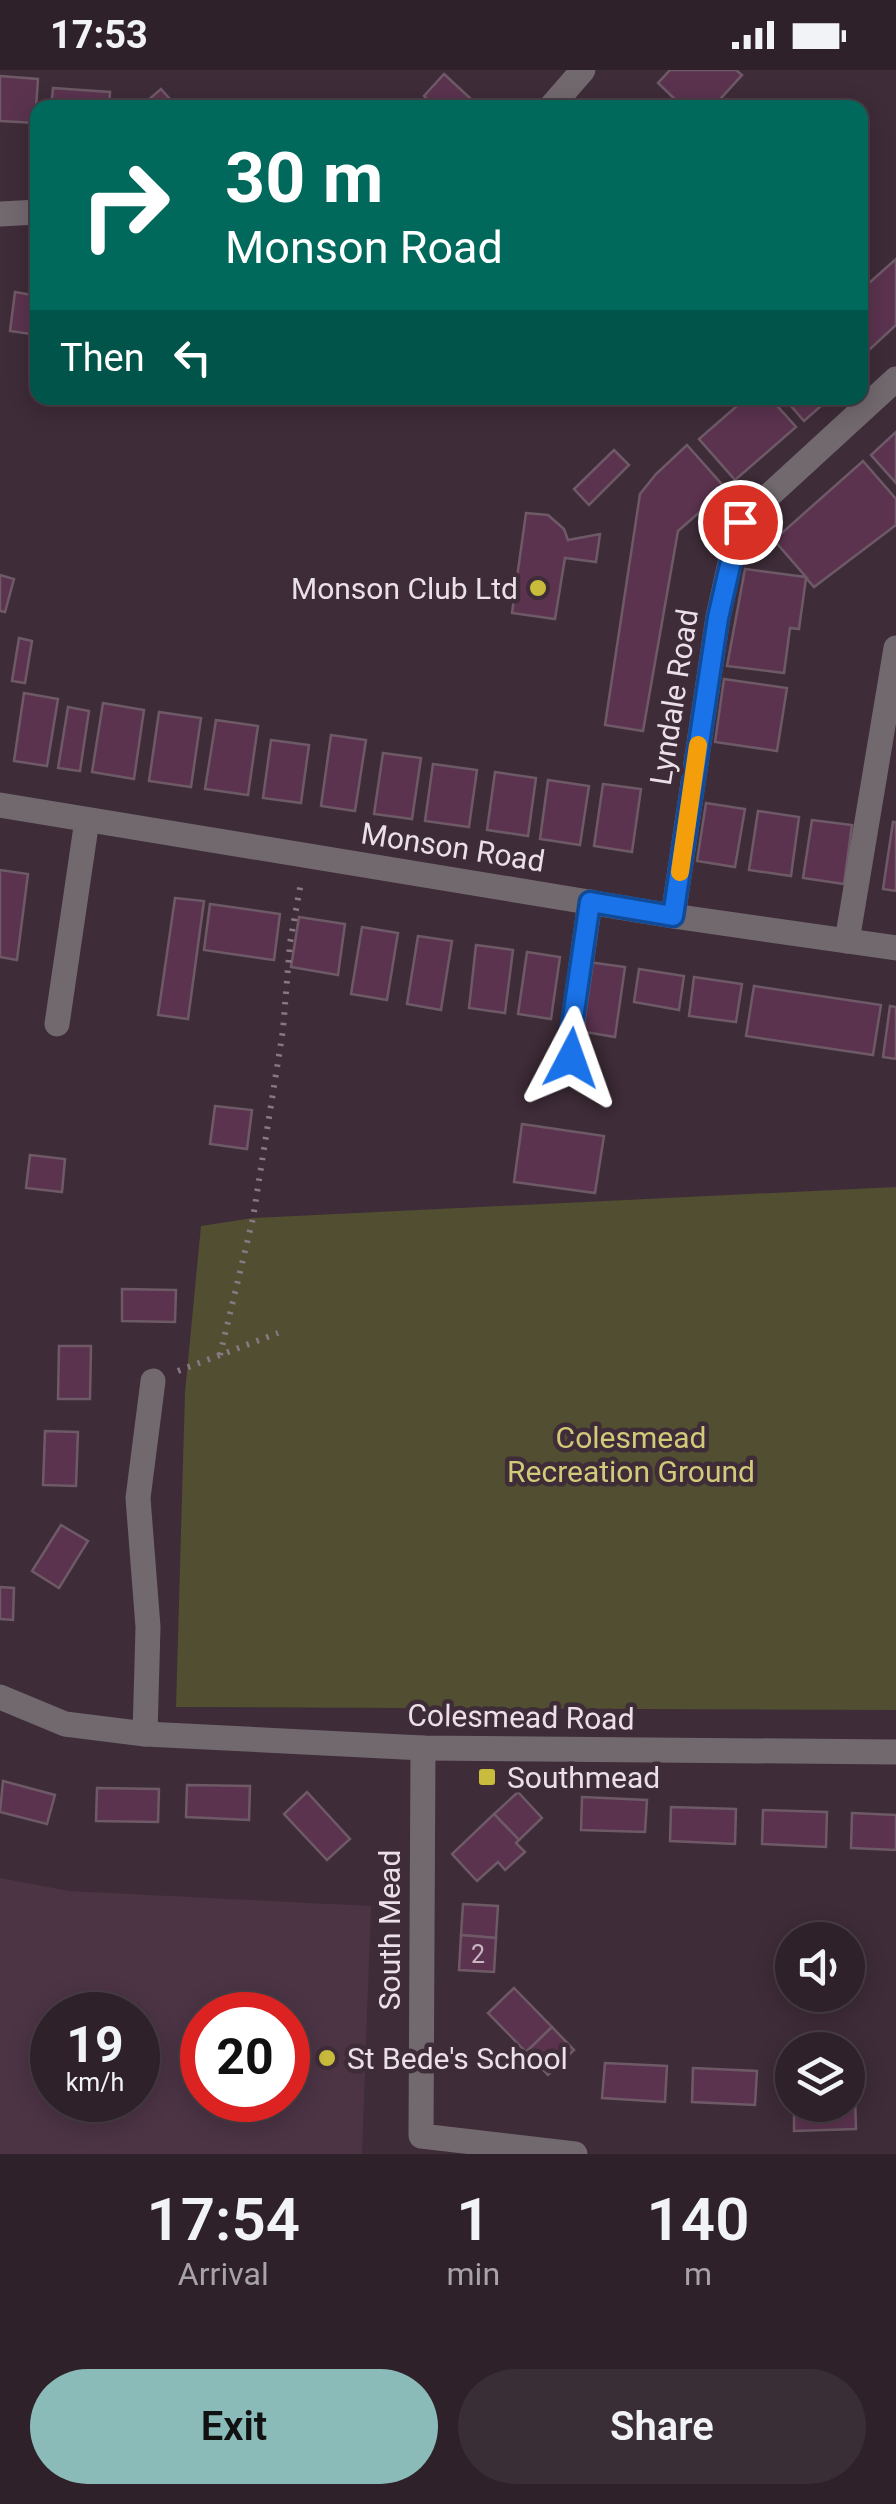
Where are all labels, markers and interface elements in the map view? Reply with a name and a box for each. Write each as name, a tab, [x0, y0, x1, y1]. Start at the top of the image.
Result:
text: 17:53	[50, 13, 148, 57]
text: 30 m	[225, 137, 383, 219]
icon: right	[60, 140, 190, 270]
text: Monson Road	[225, 221, 503, 274]
icon: left	[165, 330, 220, 385]
text: Then	[60, 336, 145, 380]
pin	[698, 480, 783, 565]
icon: arrive	[713, 495, 768, 550]
place label: Monson Club Ltd	[291, 571, 518, 606]
marker: Monson Club Ltd	[527, 577, 549, 599]
street label: Lyndale Road	[643, 607, 705, 787]
street label: Monson Road	[359, 815, 547, 879]
position arrow	[519, 1006, 623, 1110]
park label: Colesmead Recreation Ground	[507, 1420, 755, 1489]
street label: Colesmead Road	[407, 1698, 635, 1736]
place label: Southmead	[507, 1760, 660, 1795]
marker: Southmead	[476, 1766, 498, 1788]
street label: South Mead	[372, 1850, 407, 2010]
map controls	[775, 1922, 865, 2122]
button: sound	[775, 1922, 865, 2012]
house number: 2	[471, 1940, 485, 1969]
speed limit sign: 20	[180, 1992, 310, 2122]
text: 19	[66, 2016, 124, 2074]
button: layers	[775, 2032, 865, 2122]
place label: St Bede's School	[347, 2041, 568, 2076]
marker: St Bede's School	[316, 2047, 338, 2069]
text: km/h	[66, 2068, 124, 2097]
text: 17:54	[147, 2184, 300, 2255]
text: 1	[456, 2184, 490, 2255]
text: 140	[647, 2184, 749, 2255]
text: Arrival	[178, 2255, 269, 2293]
text: min	[447, 2255, 500, 2293]
text: m	[684, 2255, 712, 2293]
button: Exit	[30, 2369, 438, 2484]
button: Share	[458, 2369, 866, 2484]

